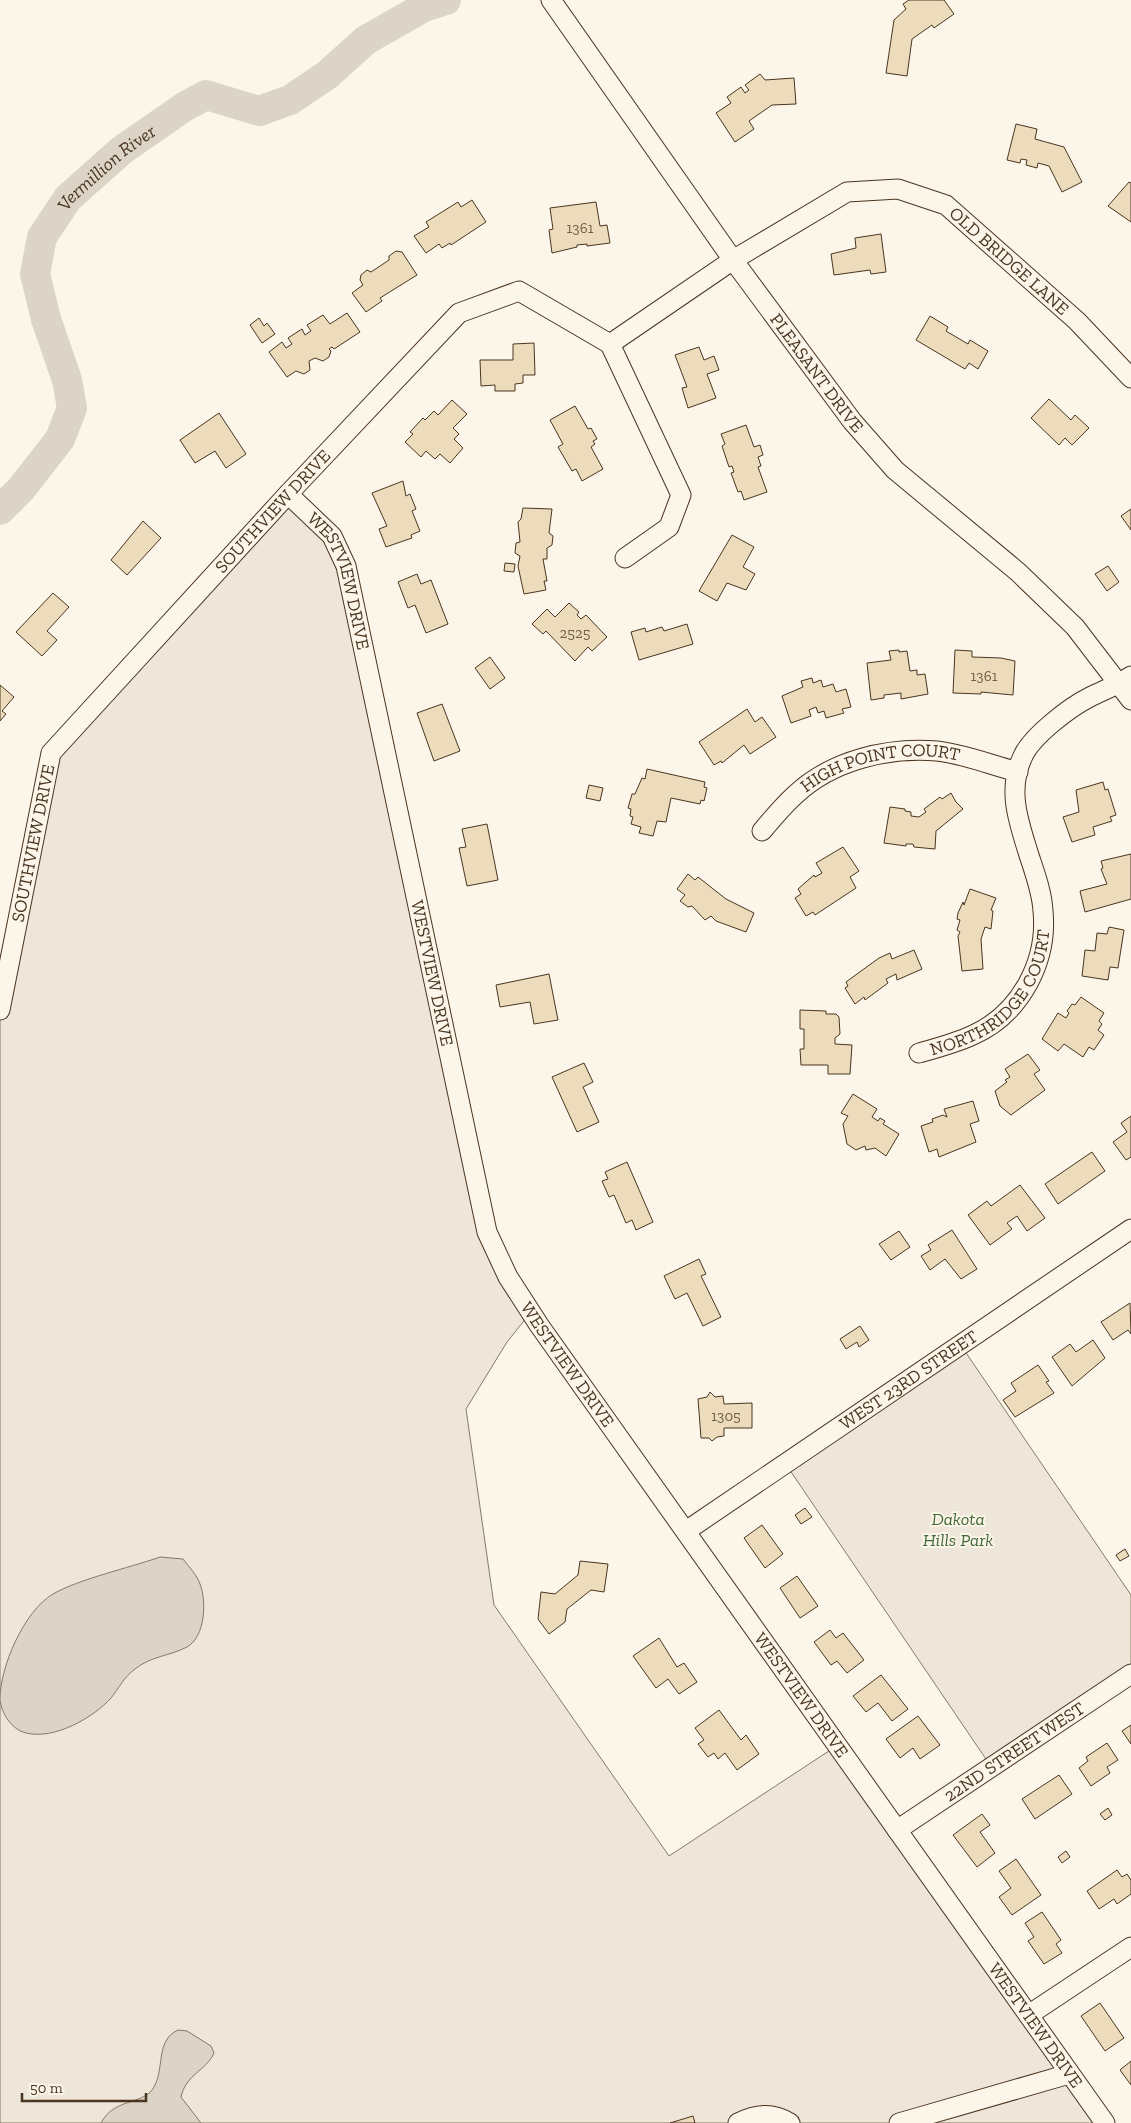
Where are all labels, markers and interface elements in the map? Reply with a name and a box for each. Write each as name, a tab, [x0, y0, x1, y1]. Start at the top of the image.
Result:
water label: Vermillion River	[52, 119, 160, 215]
street label: OLD BRIDGE LANE	[945, 202, 1074, 320]
house number: 1361	[567, 219, 594, 237]
street label: PLEASANT DRIVE	[765, 309, 868, 437]
street label: SOUTHVIEW DRIVE	[210, 445, 335, 578]
street label: WESTVIEW DRIVE	[303, 507, 374, 652]
house number: 2525	[560, 624, 591, 642]
house number: 1361	[971, 667, 998, 685]
street label: HIGH POINT COURT	[796, 739, 962, 797]
street label: SOUTHVIEW DRIVE	[7, 762, 59, 924]
street label: WESTVIEW DRIVE	[406, 898, 458, 1048]
street label: NORTHRIDGE COURT	[927, 928, 1054, 1060]
street label: WESTVIEW DRIVE	[516, 1298, 619, 1431]
street label: WEST 23RD STREET	[835, 1325, 982, 1435]
house number: 1305	[711, 1407, 741, 1425]
park label: Dakota Hills Park	[923, 1508, 993, 1551]
street label: WESTVIEW DRIVE	[750, 1628, 853, 1762]
street label: 22ND STREET WEST	[940, 1697, 1089, 1806]
street label: WESTVIEW DRIVE	[984, 1958, 1088, 2092]
scale bar	[22, 2070, 146, 2102]
text: 50 m	[30, 2079, 63, 2097]

